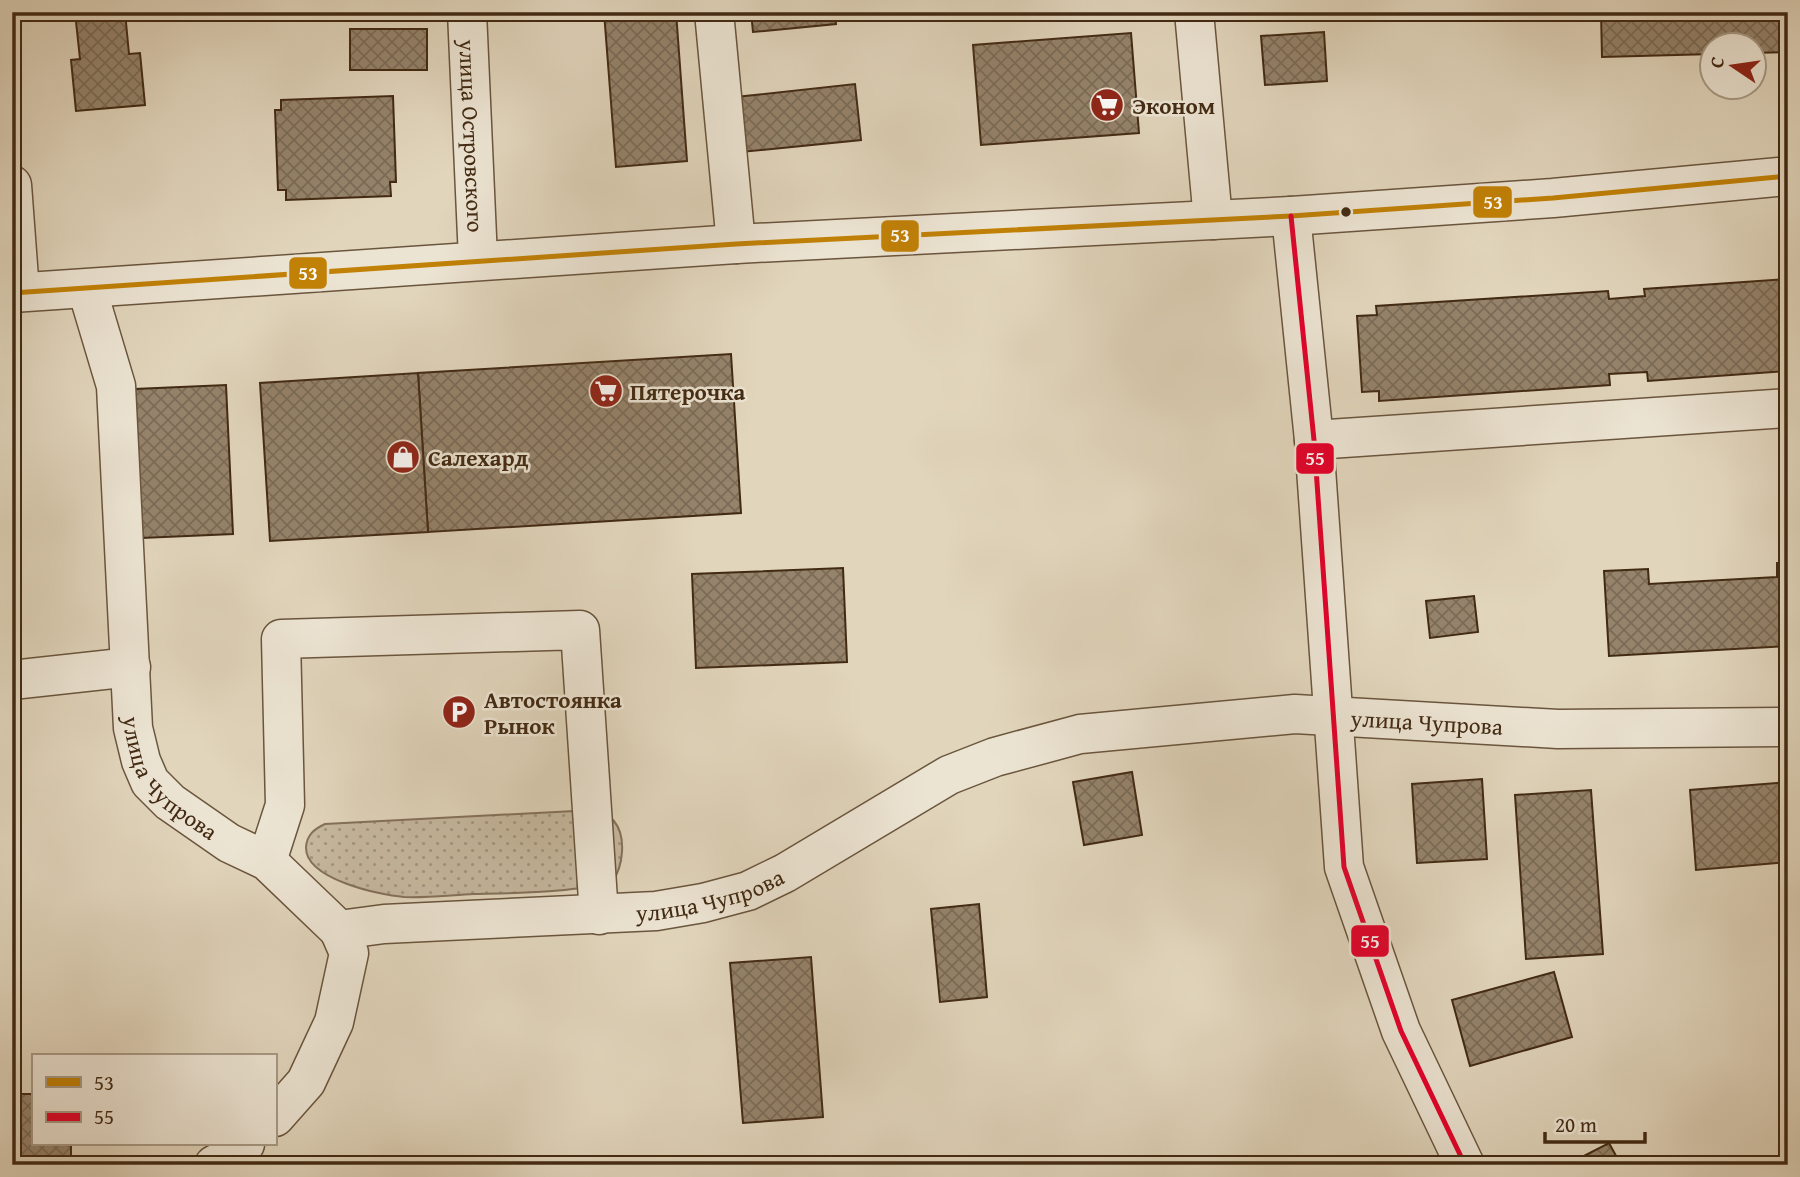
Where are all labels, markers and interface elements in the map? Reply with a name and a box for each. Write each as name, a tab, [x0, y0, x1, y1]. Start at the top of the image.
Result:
north arrow	[1699, 32, 1769, 102]
street label: улица Островского	[452, 38, 493, 233]
text: С	[1702, 54, 1731, 71]
supermarket icon: Эконом	[1088, 86, 1126, 124]
place label: Эконом	[1132, 89, 1215, 122]
line badge: 53	[1472, 185, 1513, 219]
text: 53	[1483, 188, 1503, 216]
unlabelled marker	[1339, 205, 1353, 219]
line badge: 53	[880, 219, 920, 253]
text: 53	[890, 221, 910, 249]
line badge: 53	[288, 256, 328, 290]
text: 53	[298, 259, 318, 287]
supermarket icon: Пятерочка	[587, 372, 625, 410]
place label: Пятерочка	[630, 375, 746, 408]
shop icon: Салехард	[384, 438, 422, 476]
place label: Салехард	[428, 441, 529, 474]
line badge: 55	[1295, 442, 1335, 475]
text: 55	[1305, 444, 1325, 472]
place label: Автостоянка Рынок	[484, 683, 622, 742]
parking icon: Автостоянка Рынок	[440, 693, 478, 731]
street label: улица Чупрова	[1349, 701, 1504, 742]
street label: улица Чупрова	[116, 714, 225, 847]
street label: улица Чупрова	[634, 860, 789, 928]
line badge: 55	[1350, 924, 1390, 958]
text: 55	[1360, 927, 1380, 955]
legend	[32, 1054, 276, 1146]
text: 53	[94, 1067, 114, 1098]
scale bar	[1545, 1100, 1644, 1144]
text: 55	[94, 1101, 114, 1132]
text: 20 m	[1555, 1109, 1597, 1140]

